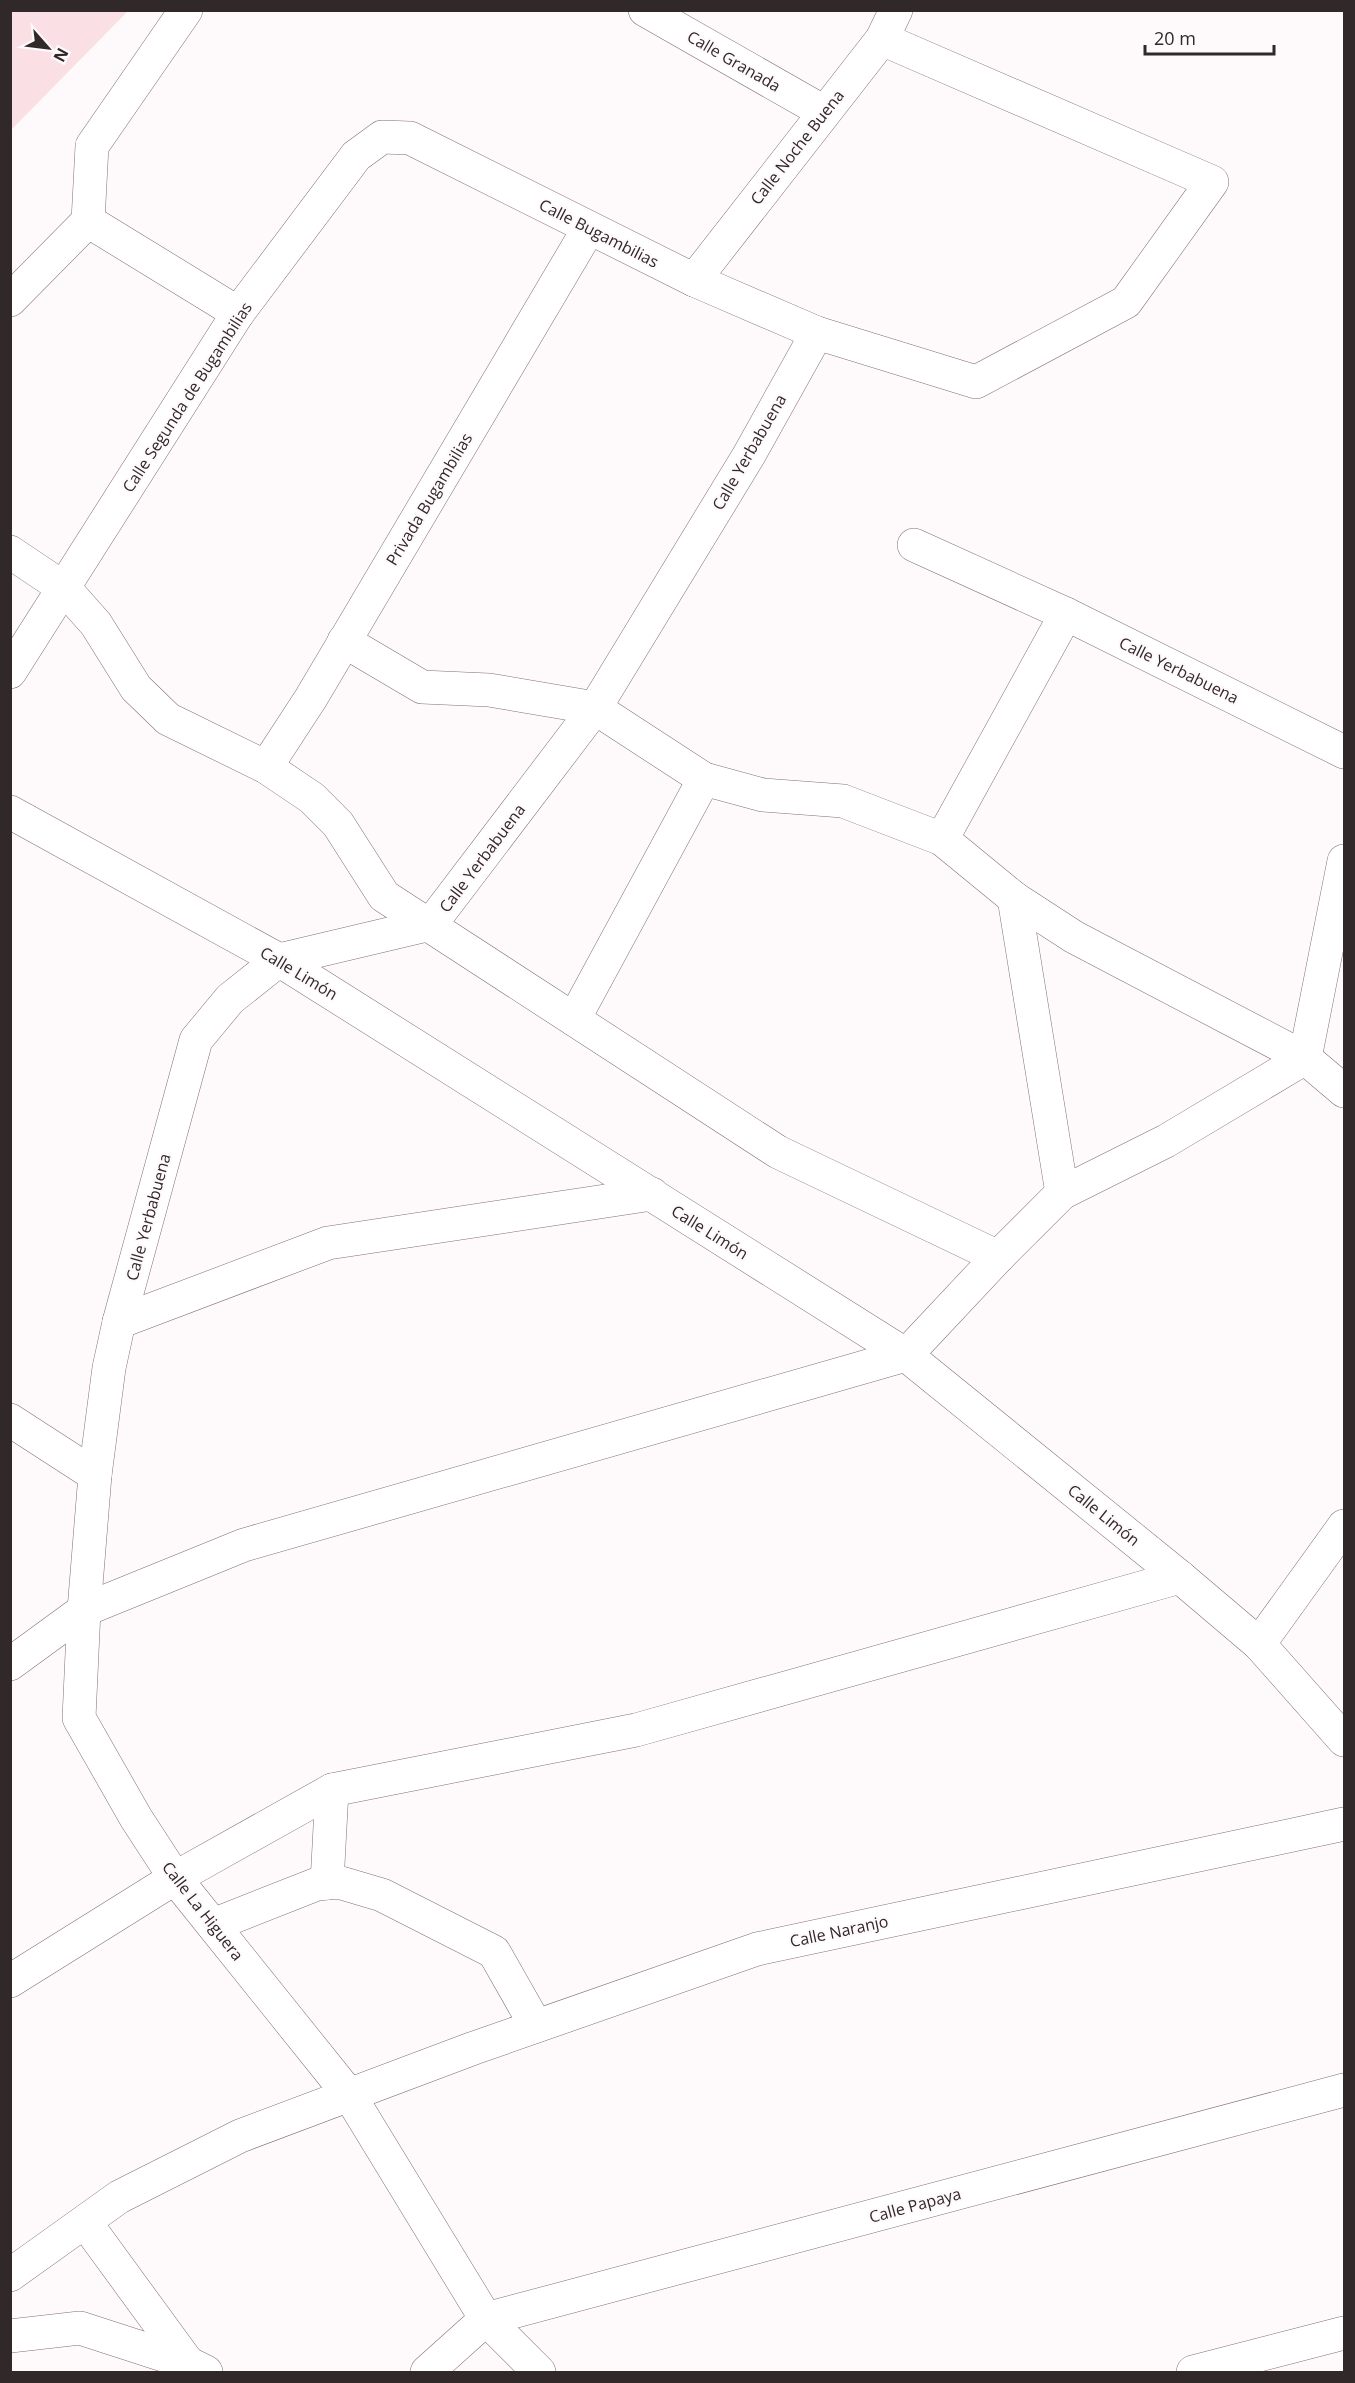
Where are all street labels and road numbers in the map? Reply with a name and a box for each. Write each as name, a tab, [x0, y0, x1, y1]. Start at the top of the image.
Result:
street label: Calle Granada	[683, 25, 785, 97]
street label: Calle Noche Buena	[745, 85, 849, 209]
street label: Calle Bugambilias	[536, 193, 662, 273]
street label: Calle Segunda de Bugambilias	[117, 298, 257, 496]
street label: Calle Yerbabuena	[707, 390, 791, 514]
street label: Privada Bugambilias	[381, 429, 477, 569]
street label: Calle Yerbabuena	[1115, 631, 1243, 709]
street label: Calle Yerbabuena	[434, 799, 530, 917]
street label: Calle Limón	[256, 941, 342, 1005]
street label: Calle Yerbabuena	[120, 1151, 176, 1283]
street label: Calle Limón	[667, 1200, 753, 1264]
street label: Calle Limón	[1063, 1479, 1145, 1551]
street label: Calle La Higuera	[157, 1857, 249, 1965]
street label: Calle Naranjo	[788, 1910, 890, 1952]
street label: Calle Papaya	[867, 2182, 963, 2228]

